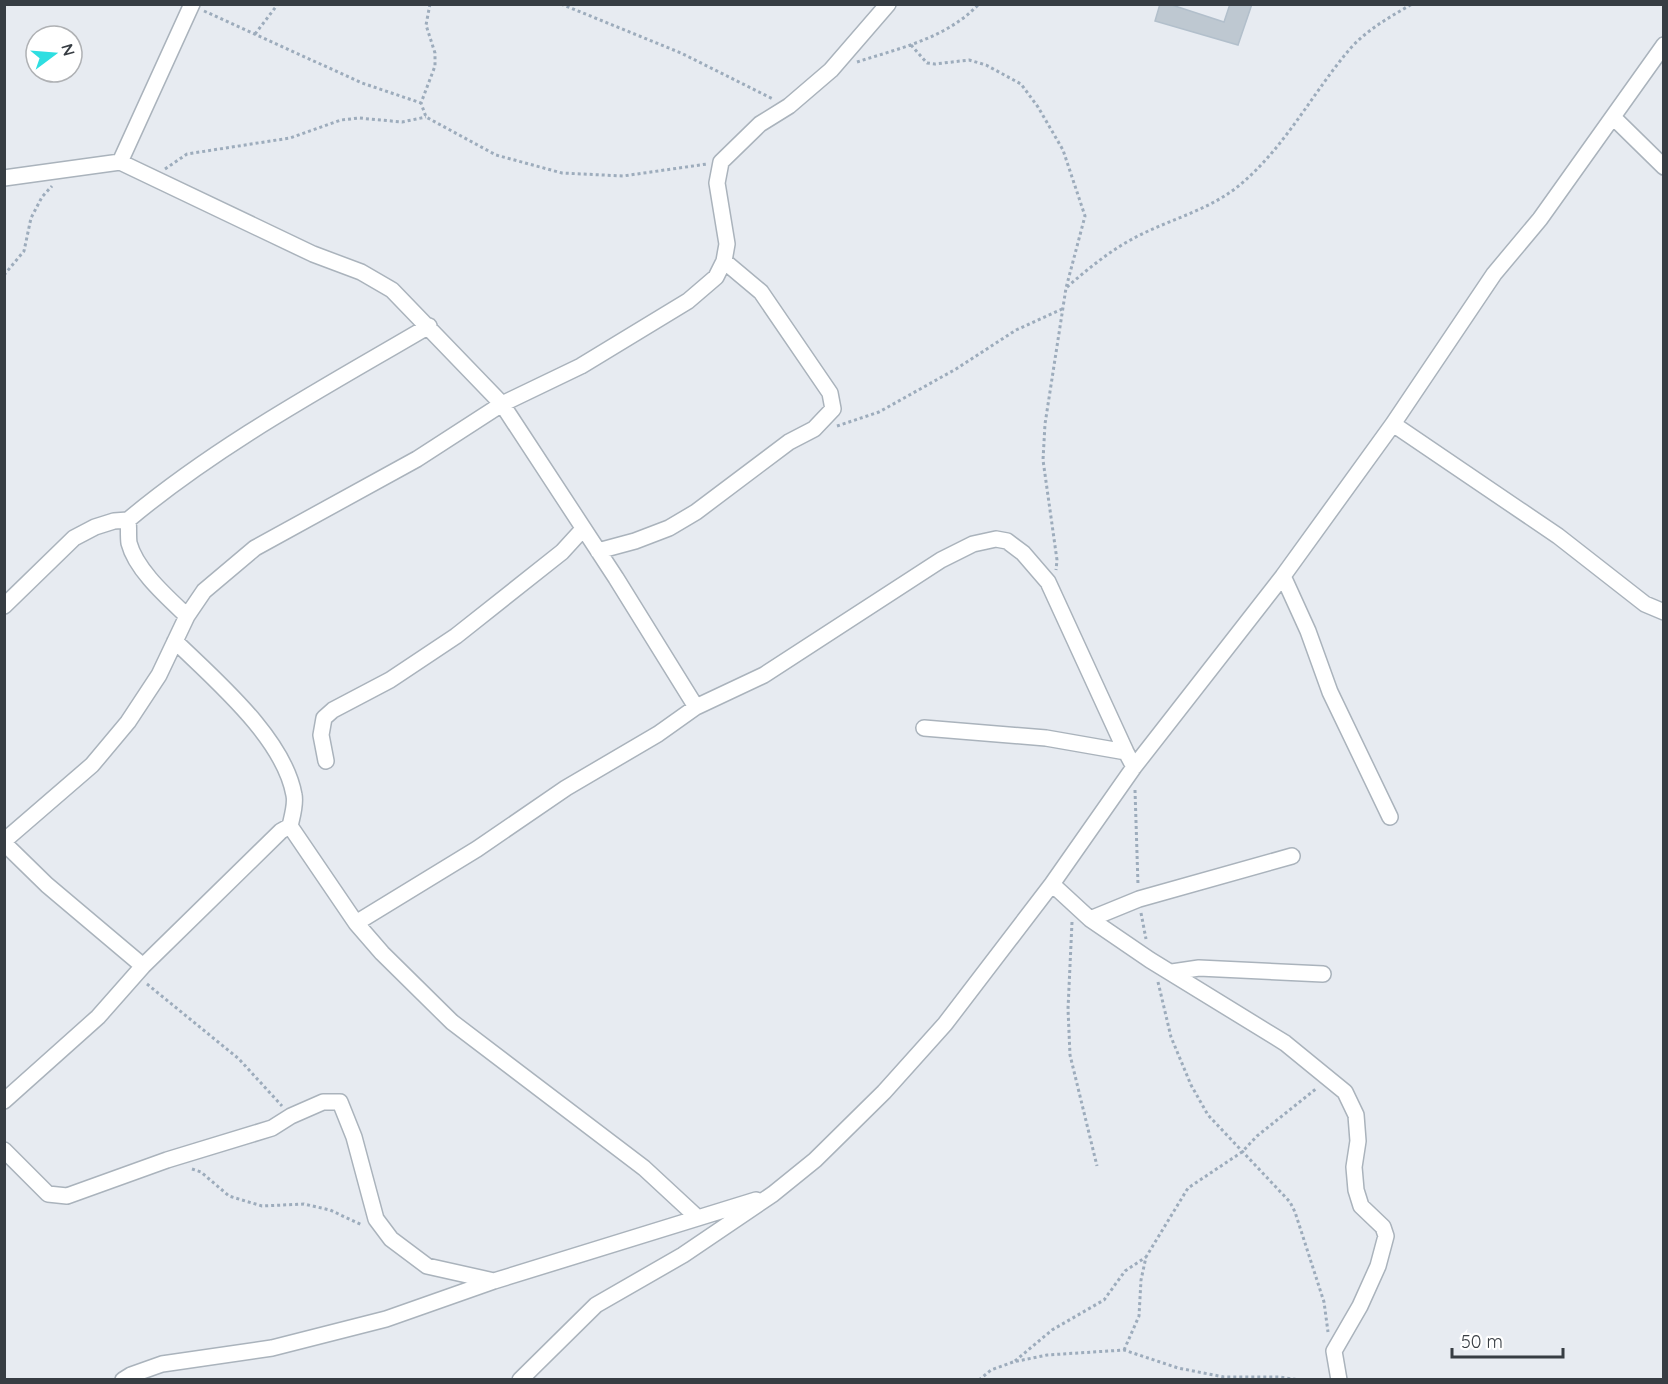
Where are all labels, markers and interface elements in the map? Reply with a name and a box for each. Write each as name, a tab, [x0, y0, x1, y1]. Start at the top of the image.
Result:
north arrow	[24, 24, 84, 84]
text: N	[57, 41, 80, 58]
scale bar	[1452, 1321, 1563, 1359]
text: 50 m	[1461, 1330, 1503, 1353]

